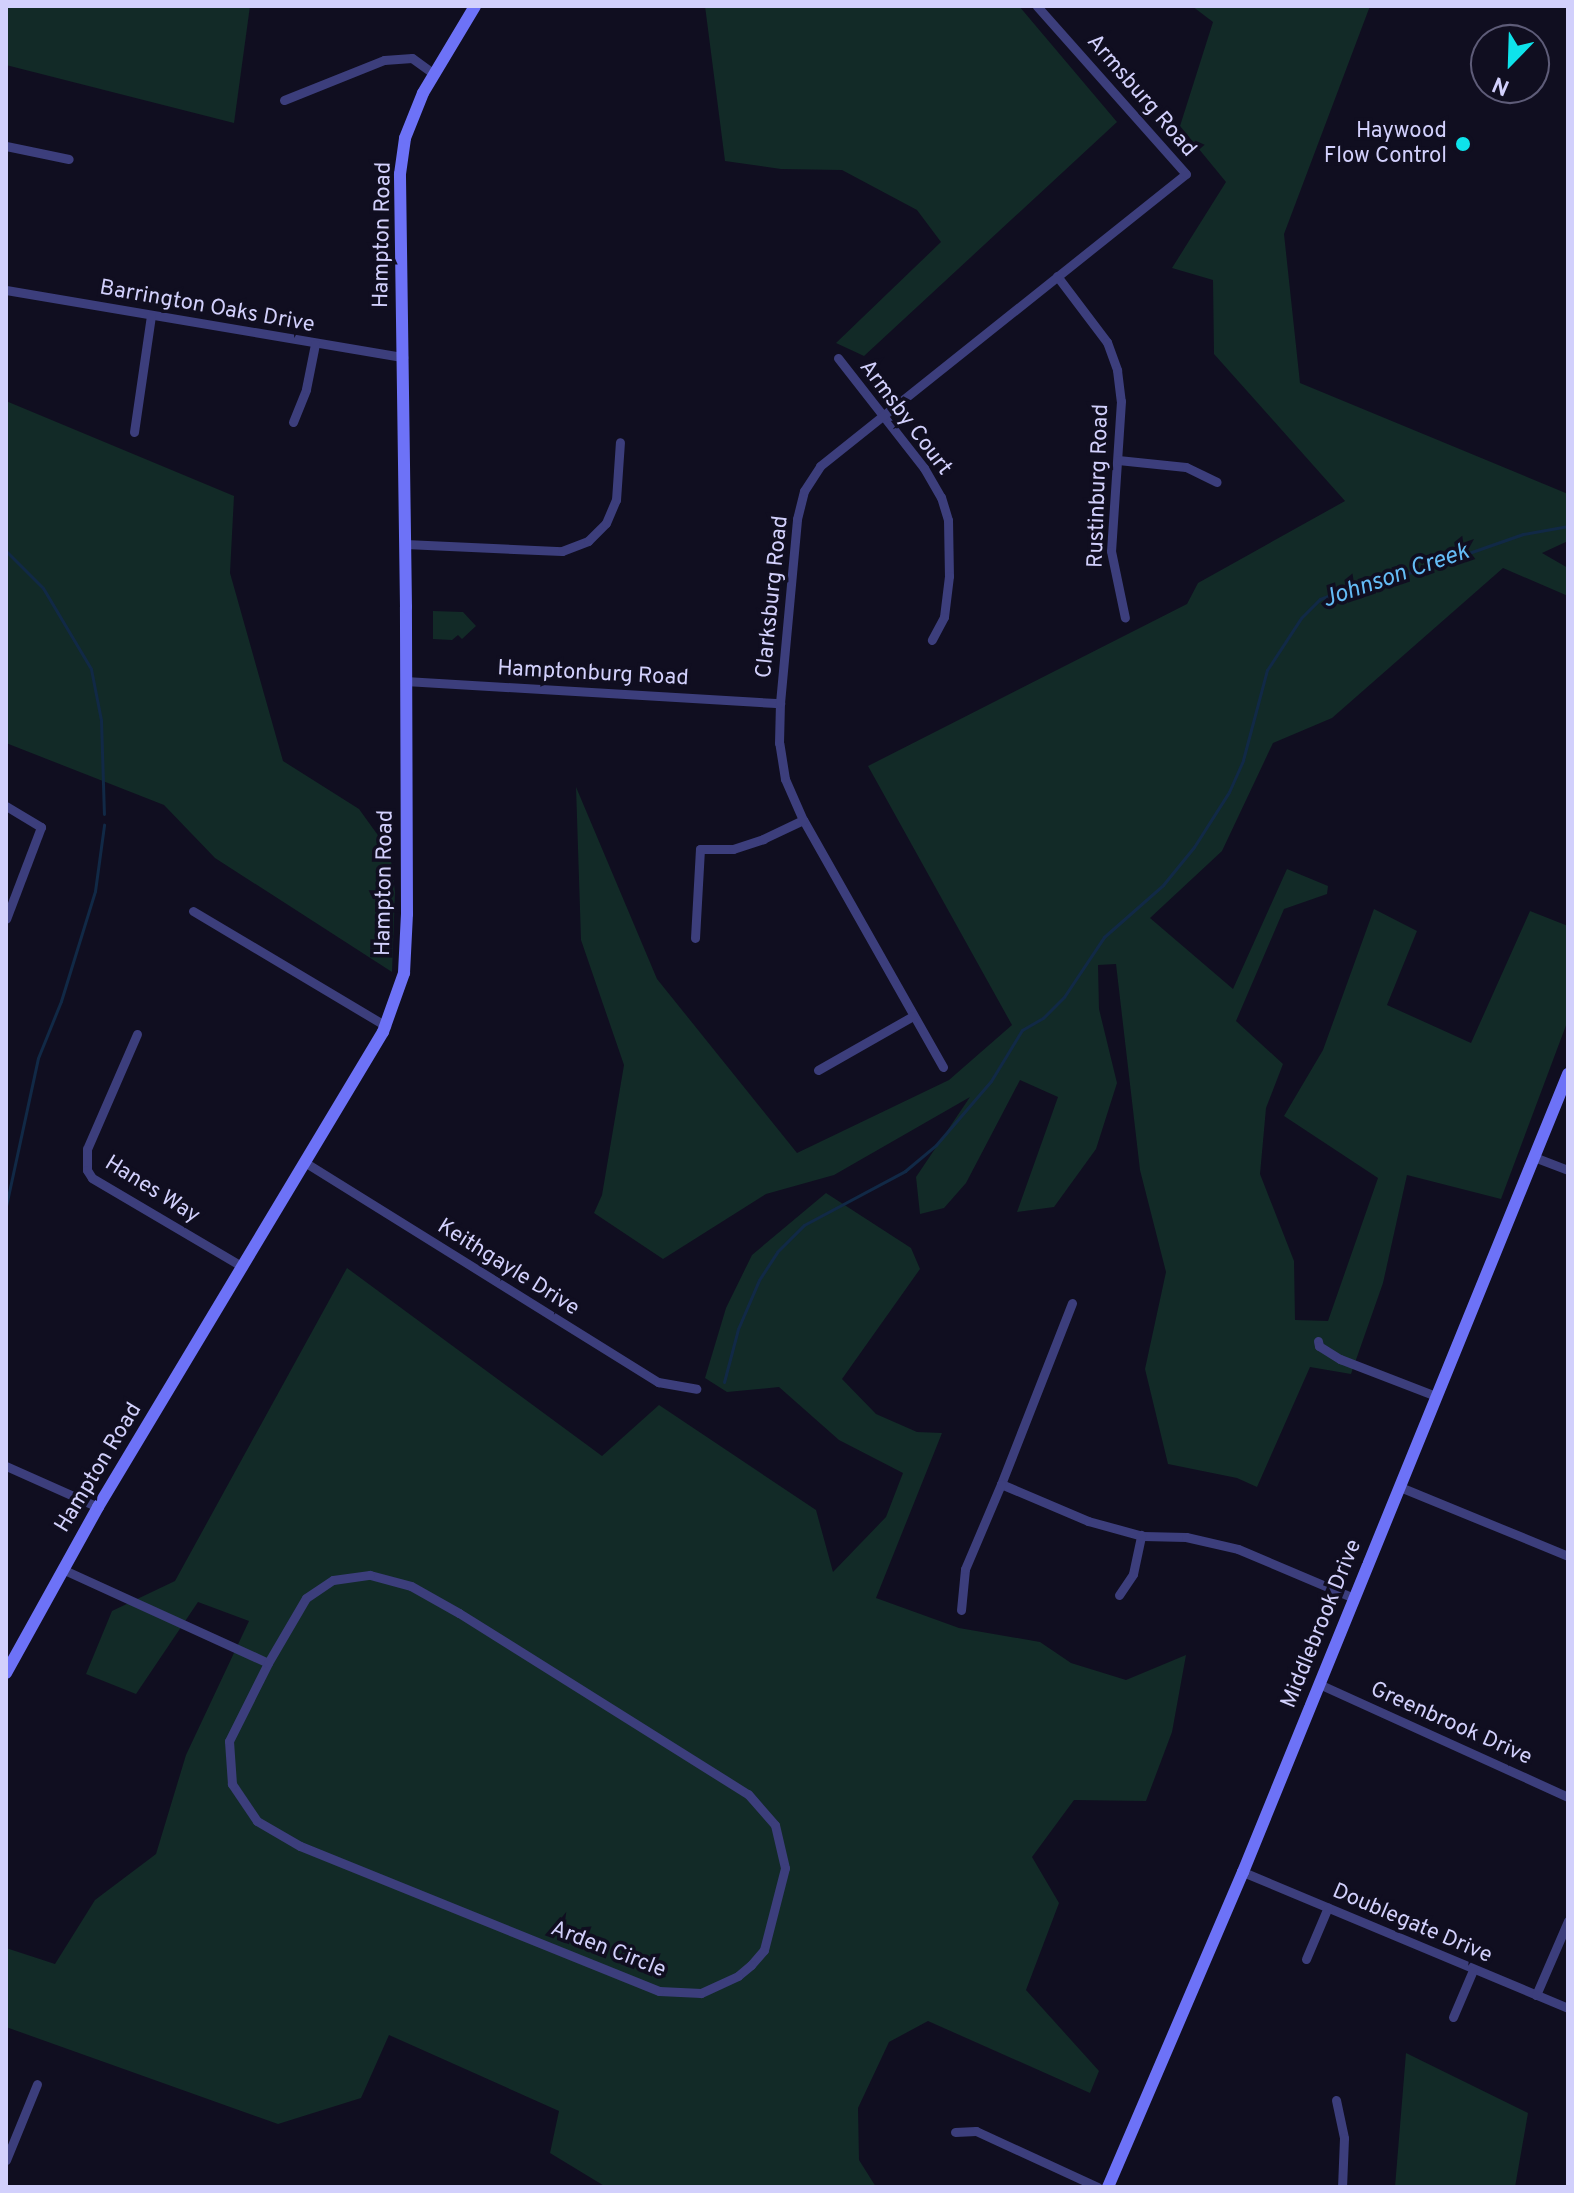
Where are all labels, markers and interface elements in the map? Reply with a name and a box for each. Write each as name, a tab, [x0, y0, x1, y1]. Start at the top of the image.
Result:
north arrow	[1470, 24, 1550, 104]
street label: Armsburg Road	[1081, 29, 1201, 163]
text: N	[1489, 69, 1514, 100]
place label: Haywood Flow Control	[1324, 118, 1447, 170]
marker: Haywood Flow Control	[1454, 135, 1472, 153]
street label: Hampton Road	[369, 162, 397, 308]
street label: Barrington Oaks Drive	[97, 275, 317, 339]
street label: Armsby Court	[853, 355, 957, 481]
street label: Rustinburg Road	[1083, 404, 1115, 568]
street label: Clarksburg Road	[751, 514, 795, 680]
water label: Johnson Creek	[1319, 538, 1473, 616]
street label: Hamptonburg Road	[497, 656, 689, 692]
street label: Hampton Road	[371, 810, 399, 956]
street label: Hanes Way	[99, 1150, 205, 1230]
street label: Keithgayle Drive	[432, 1214, 584, 1322]
street label: Hampton Road	[50, 1398, 148, 1538]
street label: Middlebrook Drive	[1276, 1536, 1368, 1712]
street label: Greenbrook Drive	[1366, 1677, 1536, 1771]
street label: Doublegate Drive	[1328, 1878, 1496, 1970]
street label: Arden Circle	[547, 1916, 669, 1984]

